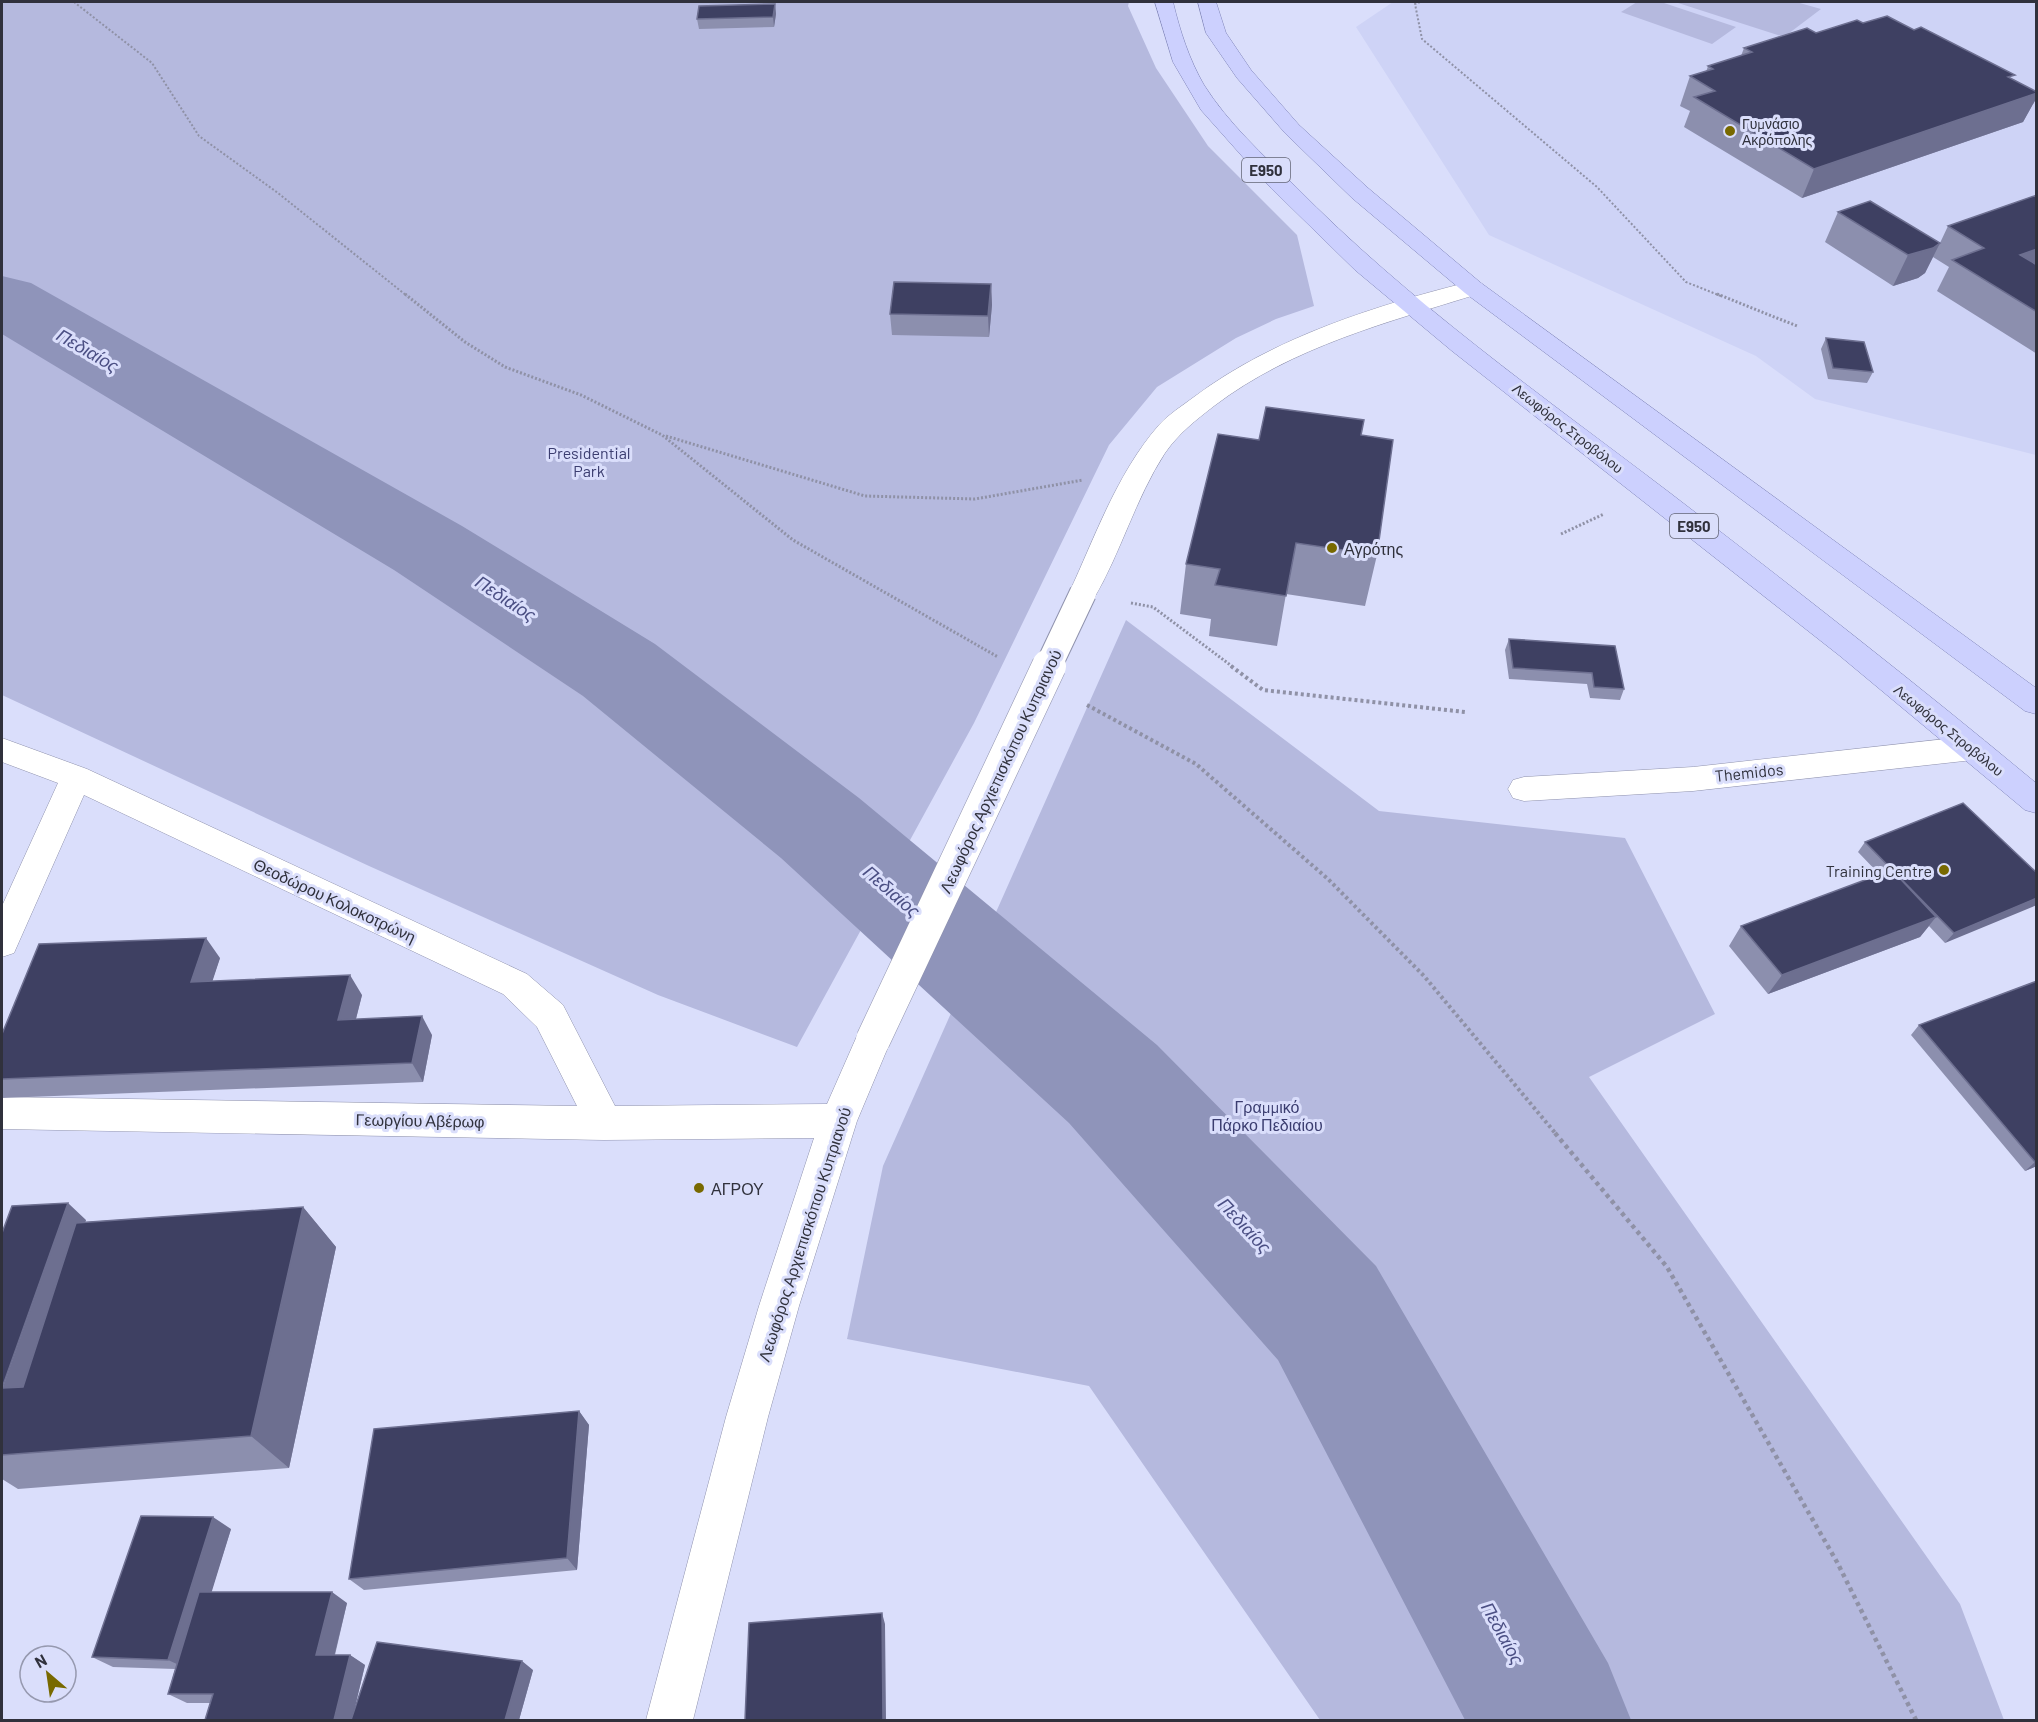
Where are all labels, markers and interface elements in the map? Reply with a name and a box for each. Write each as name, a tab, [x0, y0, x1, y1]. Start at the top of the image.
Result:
place label: Γυμνάσιο Ακρόπολης	[1742, 115, 1812, 148]
marker: Γυμνάσιο Ακρόπολης	[1723, 124, 1737, 138]
road number: E950	[1242, 158, 1290, 182]
water label: Πεδιαίος	[53, 323, 123, 377]
street label: Λεωφόρος Στροβόλου	[1509, 380, 1627, 476]
park label: Presidential Park	[547, 443, 631, 480]
road number: E950	[1670, 514, 1718, 538]
place label: Αγρότης	[1344, 539, 1403, 558]
marker: Αγρότης	[1325, 541, 1339, 555]
water label: Πεδιαίος	[472, 570, 541, 626]
street label: Λεωφόρος Αρχιεπισκόπου Κυπριανού	[935, 646, 1065, 896]
street label: Λεωφόρος Στροβόλου	[1891, 681, 2007, 779]
street label: Themidos	[1714, 759, 1784, 785]
street label: Θεοδώρου Κολοκοτρώνη	[251, 854, 419, 946]
water label: Πεδιαίος	[859, 860, 925, 922]
place label: Training Centre	[1826, 861, 1932, 880]
marker: Training Centre	[1937, 863, 1951, 877]
park label: Γραμμικό Πάρκο Πεδιαίου	[1211, 1097, 1323, 1134]
street label: Λεωφόρος Αρχιεπισκόπου Κυπριανού	[754, 1104, 854, 1364]
street label: Γεωργίου Αβέρωφ	[355, 1109, 485, 1131]
place label: ΑΓΡΟΥ	[711, 1179, 764, 1198]
marker: ΑΓΡΟΥ	[692, 1181, 706, 1195]
water label: Πεδιαίος	[1214, 1193, 1276, 1258]
water label: Πεδιαίος	[1477, 1598, 1529, 1668]
north arrow	[18, 1644, 78, 1704]
text: N	[31, 1650, 50, 1671]

